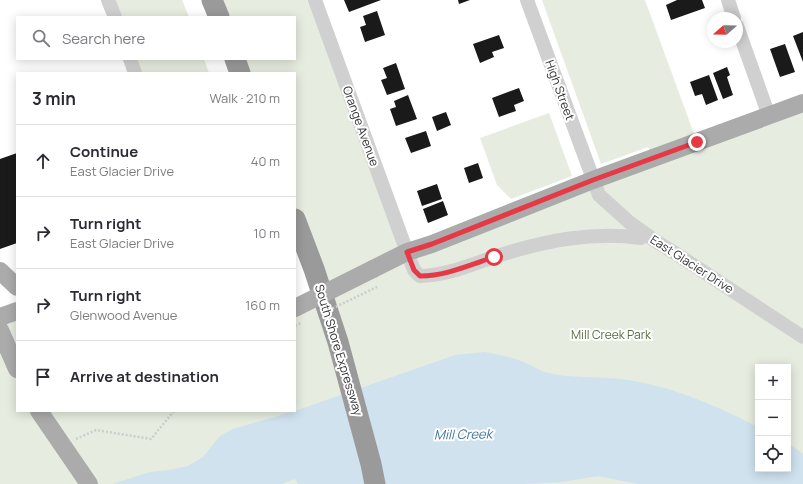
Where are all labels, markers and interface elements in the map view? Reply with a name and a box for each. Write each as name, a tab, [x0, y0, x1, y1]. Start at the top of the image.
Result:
north arrow	[707, 12, 743, 48]
search box	[16, 16, 296, 60]
icon: search	[30, 27, 52, 49]
text: Search here	[62, 28, 145, 49]
street label: High Street	[541, 58, 579, 123]
street label: Orange Avenue	[339, 84, 383, 168]
text: 3 min	[32, 87, 76, 110]
text: Walk · 210 m	[210, 89, 280, 107]
route end	[688, 133, 706, 151]
text: Continue	[70, 141, 138, 162]
icon: ahead	[32, 150, 54, 172]
text: 40 m	[251, 152, 280, 170]
text: East Glacier Drive	[70, 162, 174, 180]
text: Turn right	[70, 213, 141, 234]
icon: right	[32, 222, 54, 244]
text: 10 m	[253, 224, 280, 242]
street label: East Glacier Drive	[647, 231, 737, 297]
text: East Glacier Drive	[70, 234, 174, 252]
route start	[485, 248, 503, 266]
street label: South Shore Expressway	[311, 282, 367, 418]
text: Turn right	[70, 285, 141, 306]
icon: right	[32, 294, 54, 316]
text: 160 m	[245, 296, 280, 314]
text: Glenwood Avenue	[70, 306, 177, 324]
park label: Mill Creek Park	[571, 326, 652, 343]
map controls	[755, 364, 791, 472]
button: +	[755, 364, 791, 400]
icon: arrive	[32, 366, 54, 388]
text: Arrive at destination	[70, 366, 219, 387]
button: −	[755, 400, 791, 436]
water label: Mill Creek	[434, 424, 495, 444]
button: locate	[755, 436, 791, 472]

